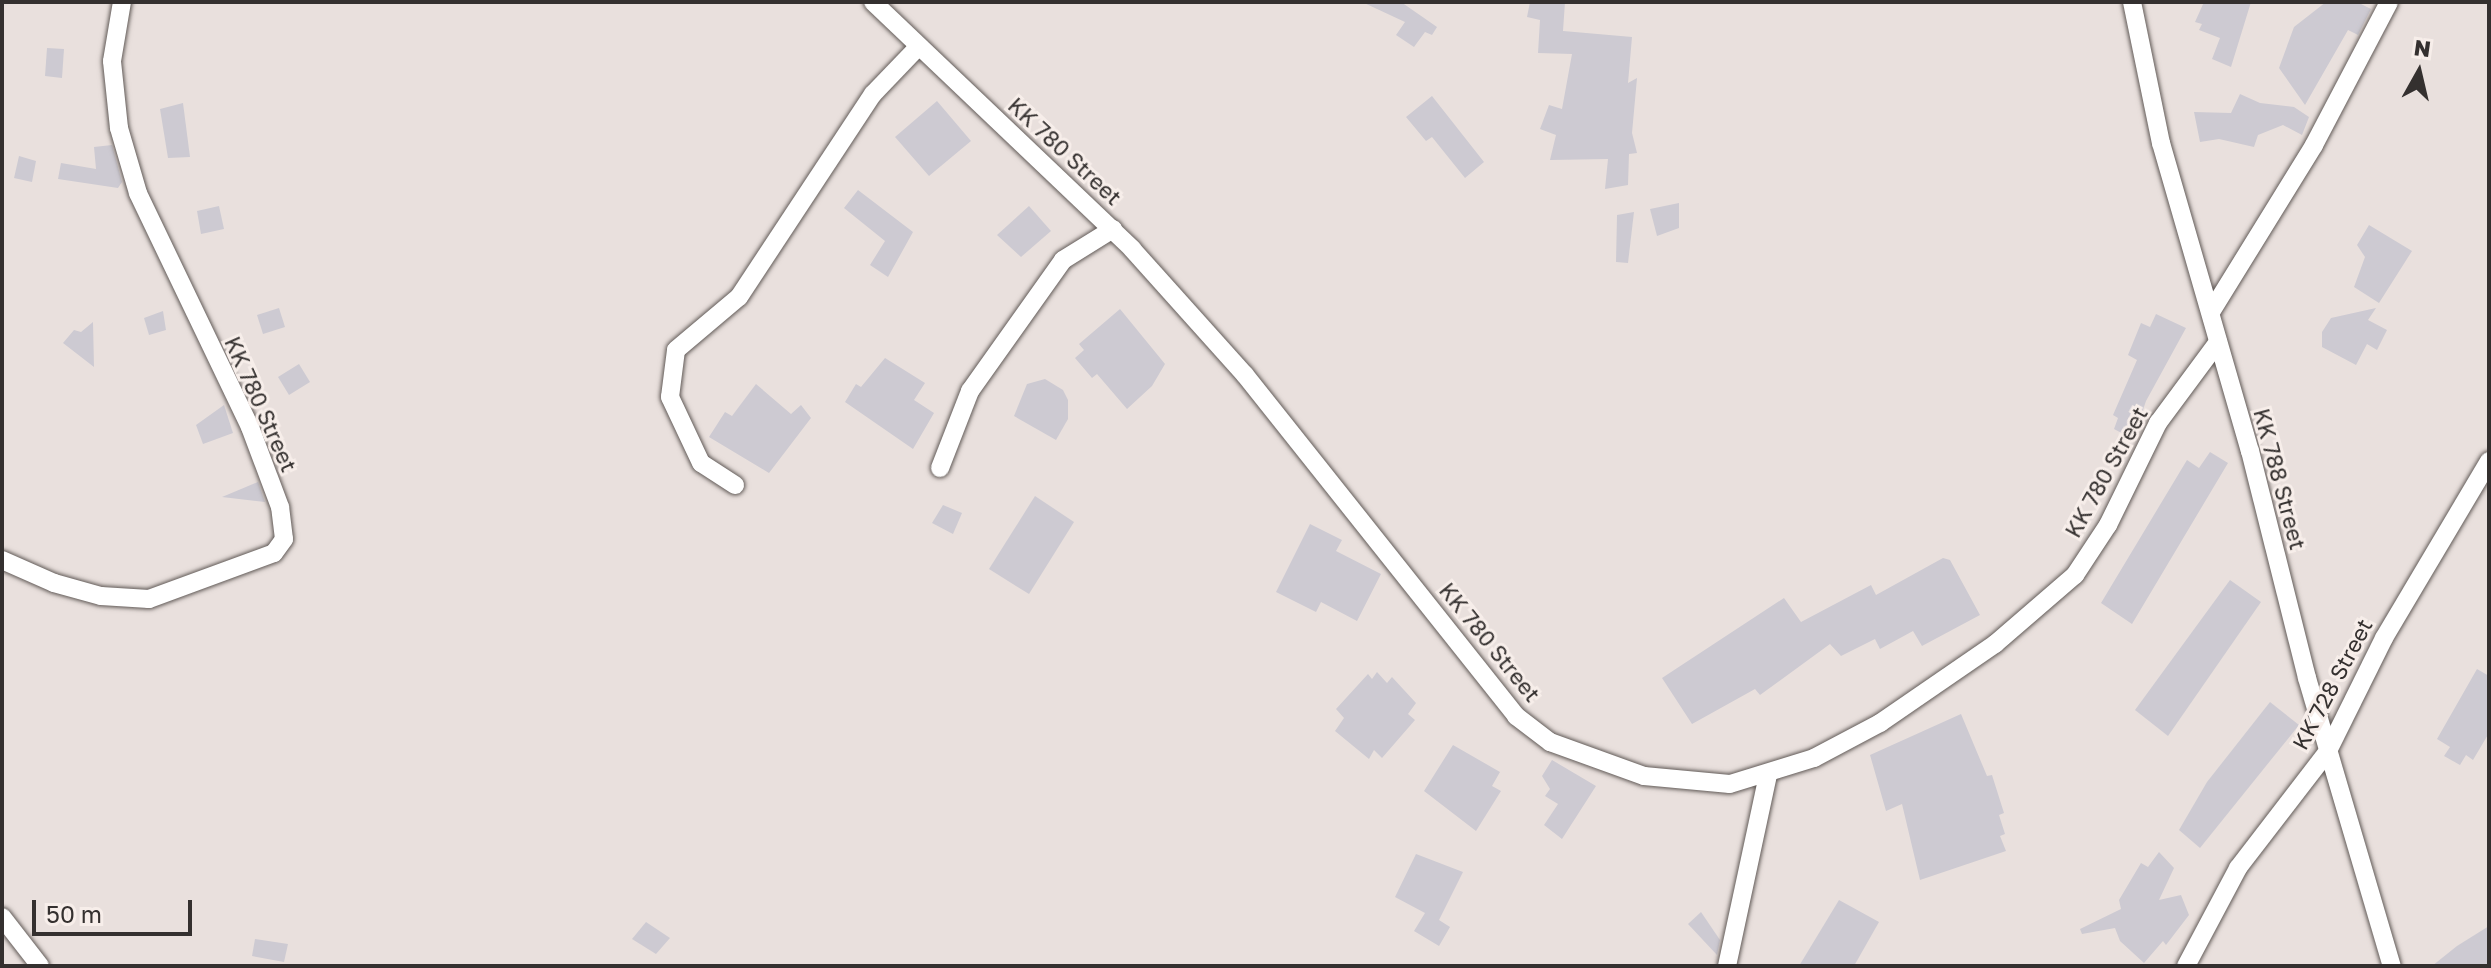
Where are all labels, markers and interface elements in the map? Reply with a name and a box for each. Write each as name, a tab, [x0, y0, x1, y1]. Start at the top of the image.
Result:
north arrow	[2379, 32, 2459, 112]
text: N	[2412, 33, 2433, 62]
street label: KK 780 Street	[1003, 92, 1127, 210]
street label: KK 780 Street	[219, 332, 303, 476]
street label: KK 780 Street	[2059, 402, 2153, 542]
street label: KK 788 Street	[2248, 406, 2312, 552]
street label: KK 780 Street	[1434, 577, 1546, 707]
street label: KK 728 Street	[2286, 614, 2378, 754]
scale bar	[36, 884, 196, 934]
text: 50 m	[46, 899, 102, 928]

